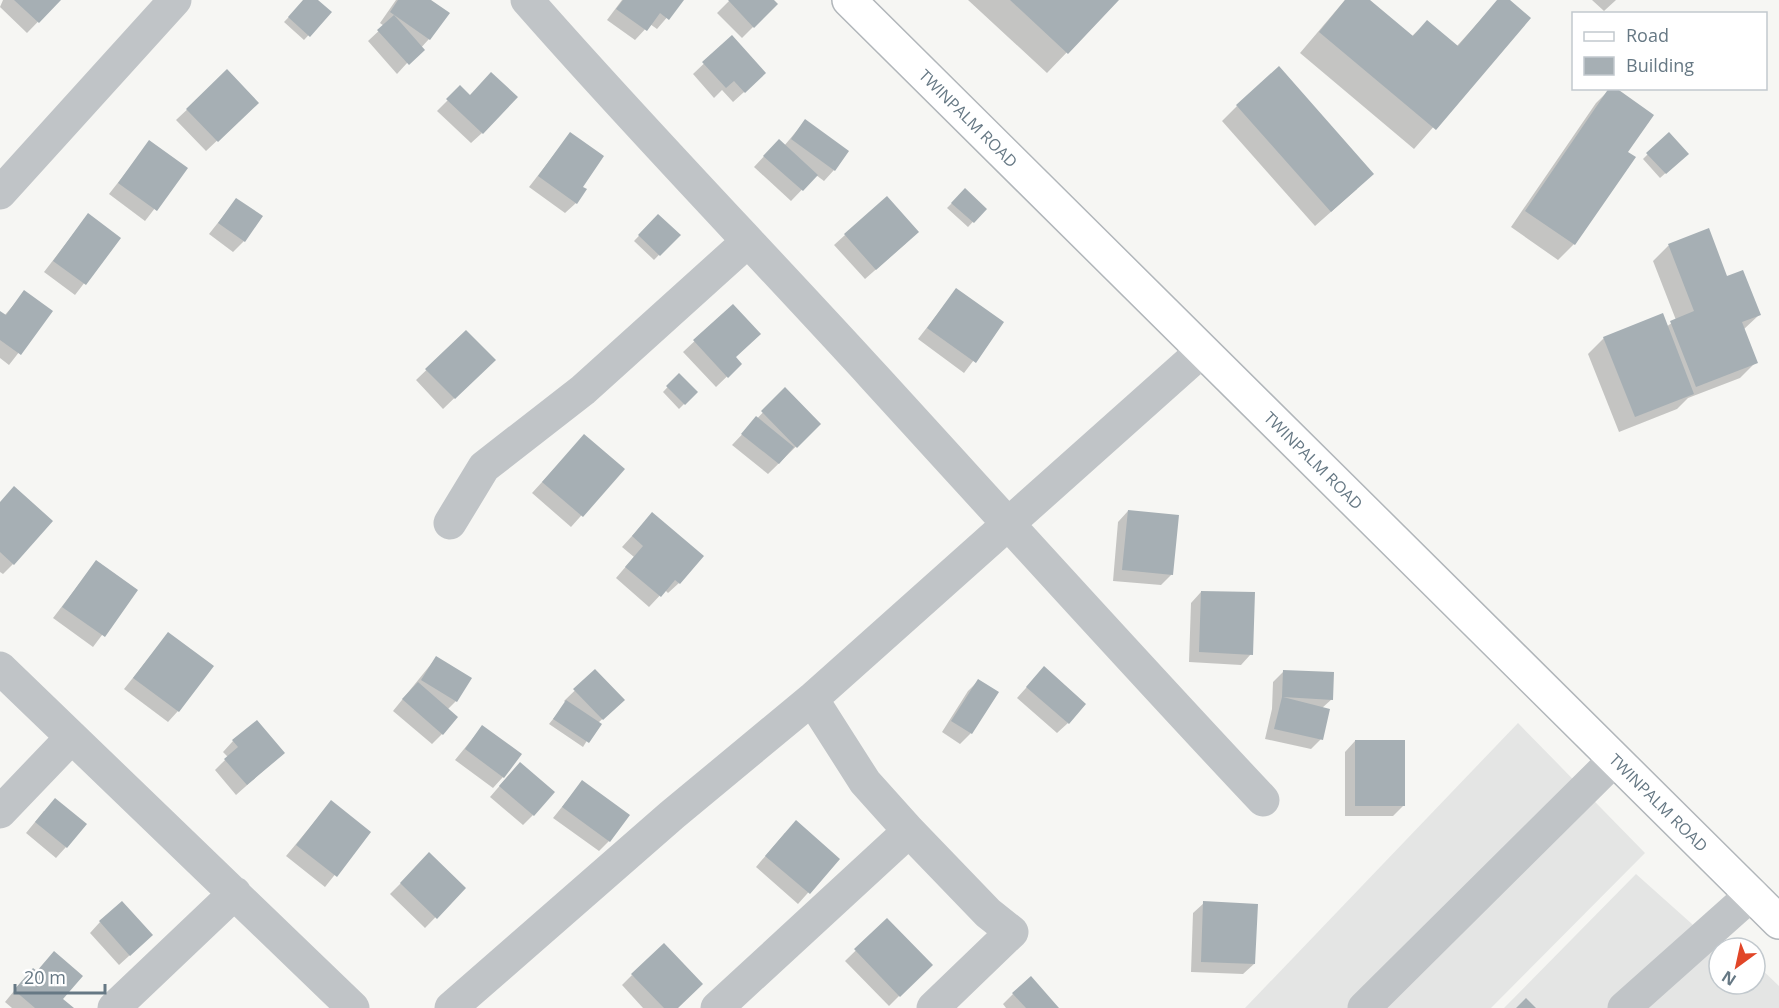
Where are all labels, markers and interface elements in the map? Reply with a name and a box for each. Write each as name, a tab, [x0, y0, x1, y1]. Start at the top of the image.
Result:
legend	[1572, 12, 1767, 90]
text: Road	[1626, 23, 1669, 47]
text: Building	[1626, 53, 1694, 77]
street label: TWINPALM ROAD	[914, 64, 1023, 172]
street label: TWINPALM ROAD	[1259, 407, 1368, 514]
street label: TWINPALM ROAD	[1604, 749, 1713, 856]
north arrow	[1707, 936, 1767, 996]
scale bar	[15, 957, 105, 995]
text: 20 m	[24, 965, 66, 989]
text: N	[1717, 966, 1740, 991]

